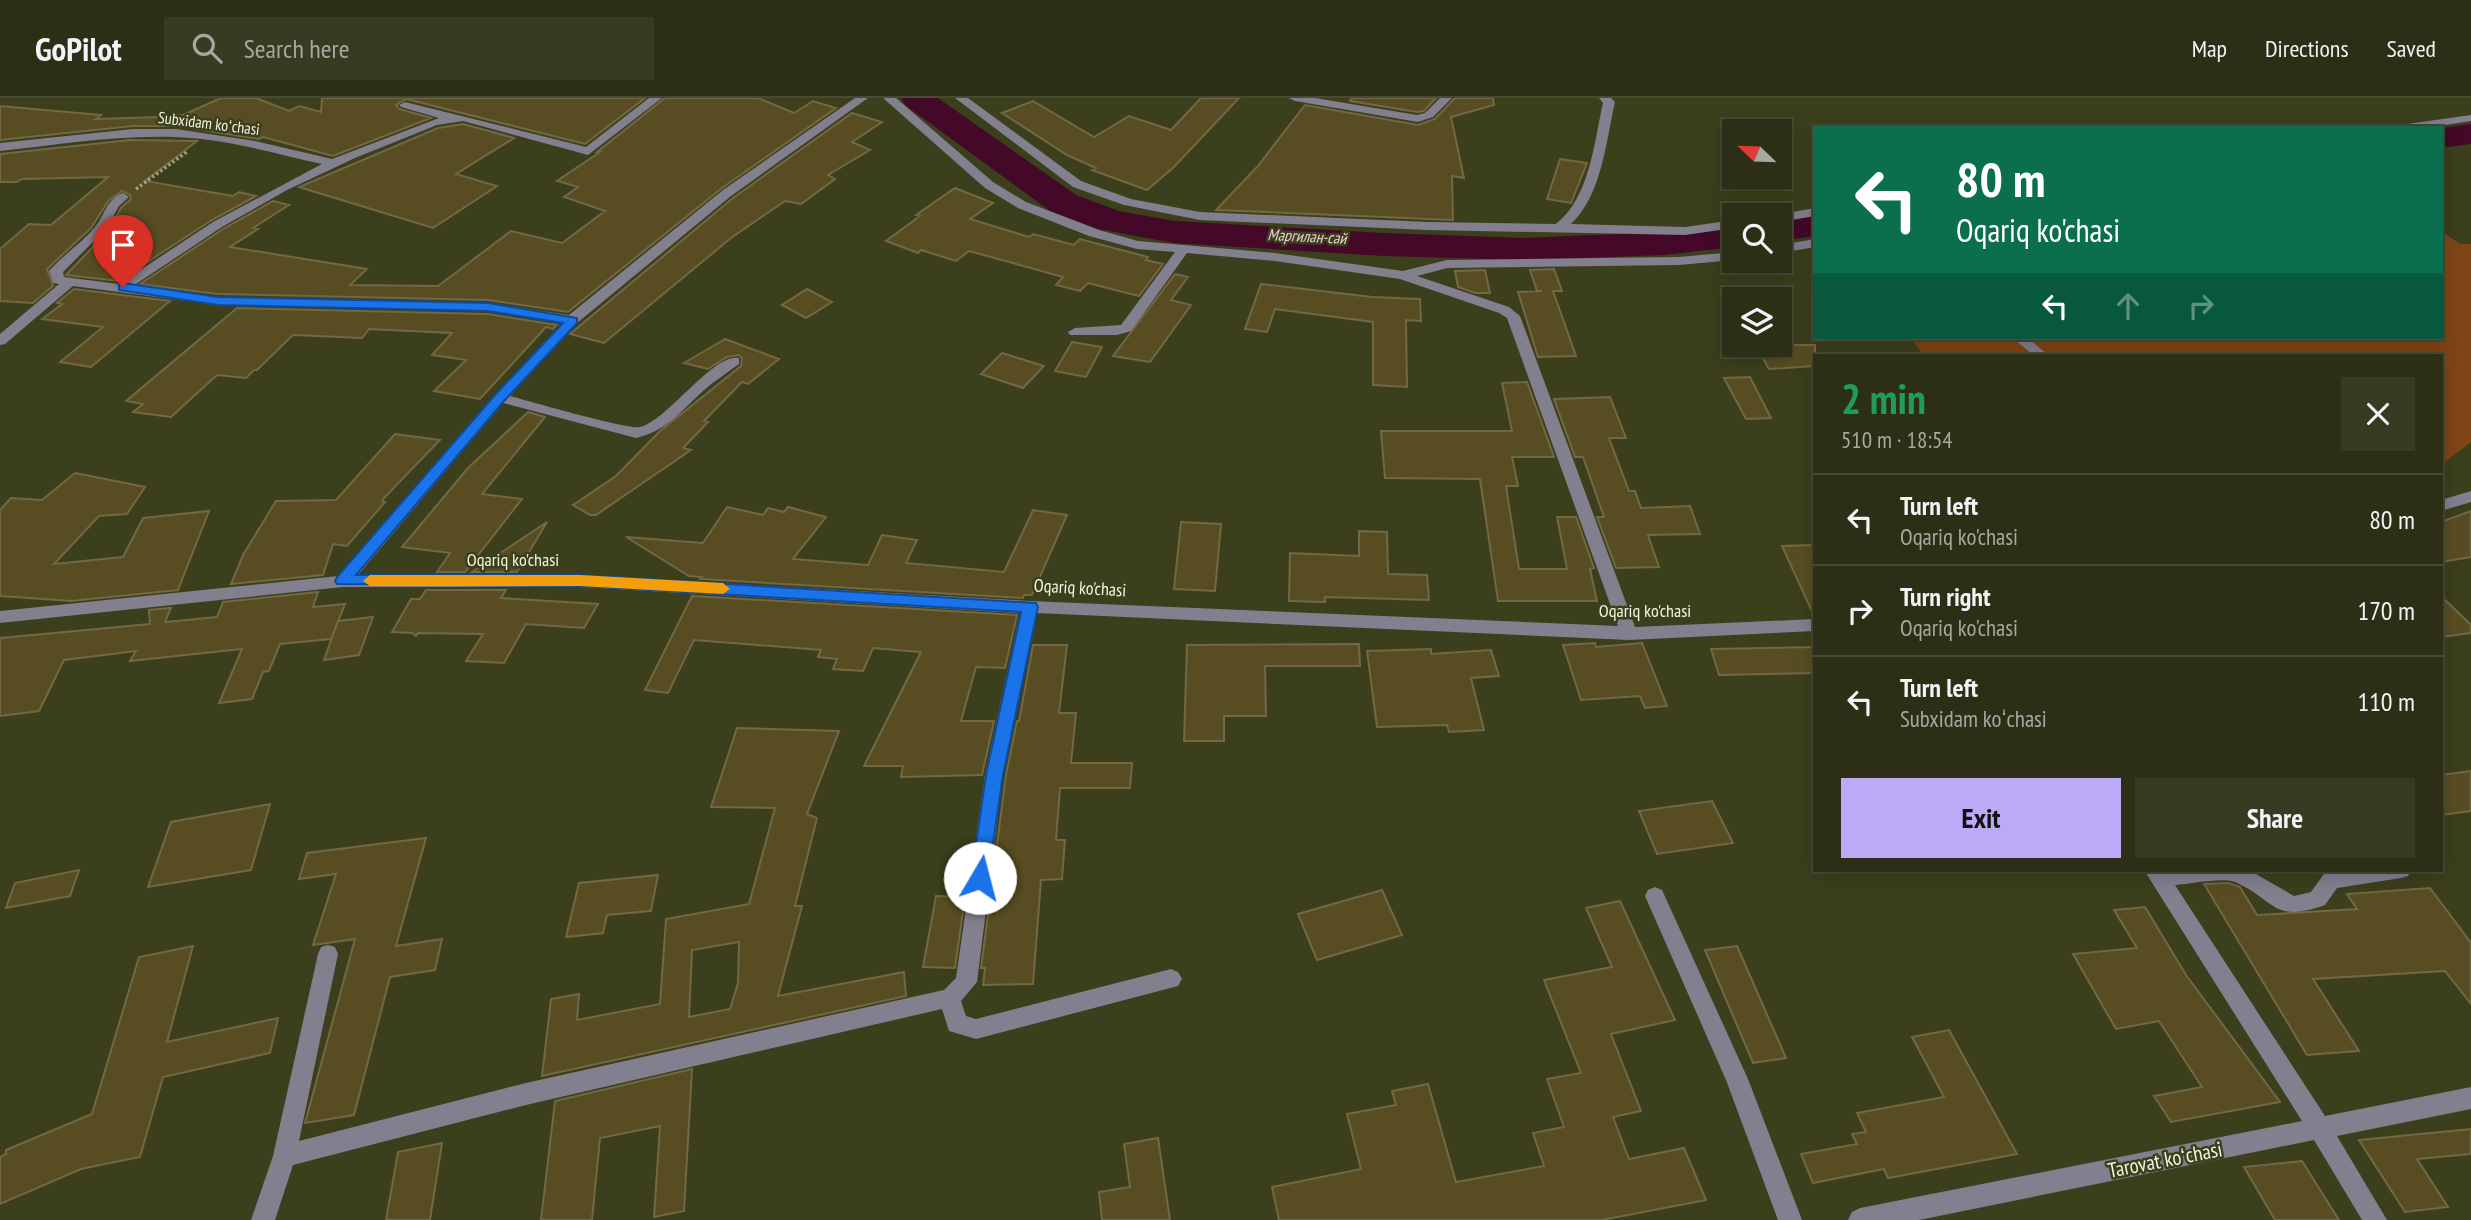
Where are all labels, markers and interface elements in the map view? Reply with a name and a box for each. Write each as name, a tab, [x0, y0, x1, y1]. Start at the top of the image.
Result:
search box	[164, 17, 654, 80]
text: GoPilot	[35, 27, 122, 70]
icon: search	[188, 29, 226, 67]
text: Search here	[244, 32, 349, 65]
text: Map	[2192, 33, 2227, 64]
text: Directions	[2265, 33, 2349, 64]
text: Saved	[2387, 33, 2436, 64]
street label: Subxidam koʻchasi	[157, 107, 261, 139]
north arrow	[1722, 119, 1792, 189]
map controls	[1722, 119, 1792, 357]
text: 80 m	[1956, 147, 2045, 211]
icon: left	[1841, 154, 1932, 245]
button: search	[1722, 203, 1792, 273]
text: Oqariq ko'chasi	[1956, 209, 2120, 251]
pin	[93, 215, 153, 287]
water label: Маргилан-сай	[1267, 224, 1349, 248]
icon: arrive	[104, 226, 142, 264]
button: layers	[1722, 287, 1792, 357]
icon: left	[2036, 287, 2074, 325]
icon: ahead	[2109, 287, 2147, 325]
icon: right	[2182, 287, 2220, 325]
text: 2 min	[1841, 371, 1926, 426]
button: close	[2341, 377, 2415, 451]
text: 510 m · 18:54	[1841, 425, 1953, 454]
text: Turn left	[1900, 489, 1978, 522]
icon: left	[1841, 501, 1879, 539]
text: 80 m	[2369, 503, 2415, 536]
text: Oqariq ko'chasi	[1900, 522, 2018, 551]
street label: Oqariq ko'chasi	[467, 548, 559, 571]
street label: Oqariq ko'chasi	[1033, 574, 1127, 601]
text: Turn right	[1900, 580, 1991, 613]
icon: right	[1841, 592, 1879, 630]
text: 170 m	[2357, 594, 2415, 627]
street label: Oqariq ko'chasi	[1599, 599, 1691, 622]
text: Oqariq ko'chasi	[1900, 613, 2018, 642]
text: Turn left	[1900, 671, 1978, 704]
icon: left	[1841, 683, 1879, 721]
text: 110 m	[2357, 685, 2415, 718]
text: Subxidam koʻchasi	[1900, 704, 2047, 733]
button: Exit	[1841, 778, 2121, 858]
button: Share	[2135, 778, 2415, 858]
position arrow	[943, 841, 1017, 915]
street label: Tarovat koʻchasi	[2105, 1135, 2224, 1184]

